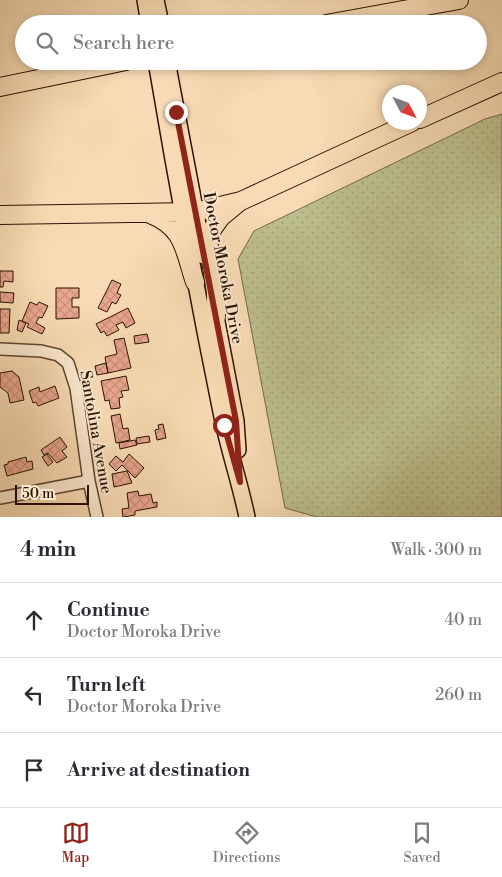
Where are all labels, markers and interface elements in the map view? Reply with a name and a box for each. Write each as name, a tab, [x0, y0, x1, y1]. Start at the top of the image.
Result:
search box	[15, 15, 487, 70]
icon: search	[33, 29, 61, 57]
text: Search here	[73, 31, 174, 55]
north arrow	[382, 85, 427, 130]
route end	[165, 101, 188, 124]
street label: Doctor Moroka Drive	[199, 191, 248, 346]
street label: Santolina Avenue	[75, 369, 117, 495]
route start	[213, 414, 236, 437]
scale bar	[15, 482, 89, 505]
text: 50 m	[22, 485, 54, 503]
text: 4 min	[20, 537, 76, 563]
text: Walk · 300 m	[391, 540, 482, 560]
text: Continue	[67, 598, 150, 622]
icon: ahead	[20, 606, 48, 634]
text: 40 m	[445, 610, 482, 630]
text: Doctor Moroka Drive	[67, 622, 221, 642]
text: Turn left	[67, 673, 146, 697]
icon: left	[20, 681, 48, 709]
text: 260 m	[435, 685, 482, 705]
text: Doctor Moroka Drive	[67, 697, 221, 717]
icon: arrive	[20, 756, 48, 784]
text: Arrive at destination	[67, 758, 250, 782]
tab: Map	[62, 819, 90, 867]
tab: Directions	[213, 819, 280, 867]
tab: Saved	[404, 819, 440, 867]

